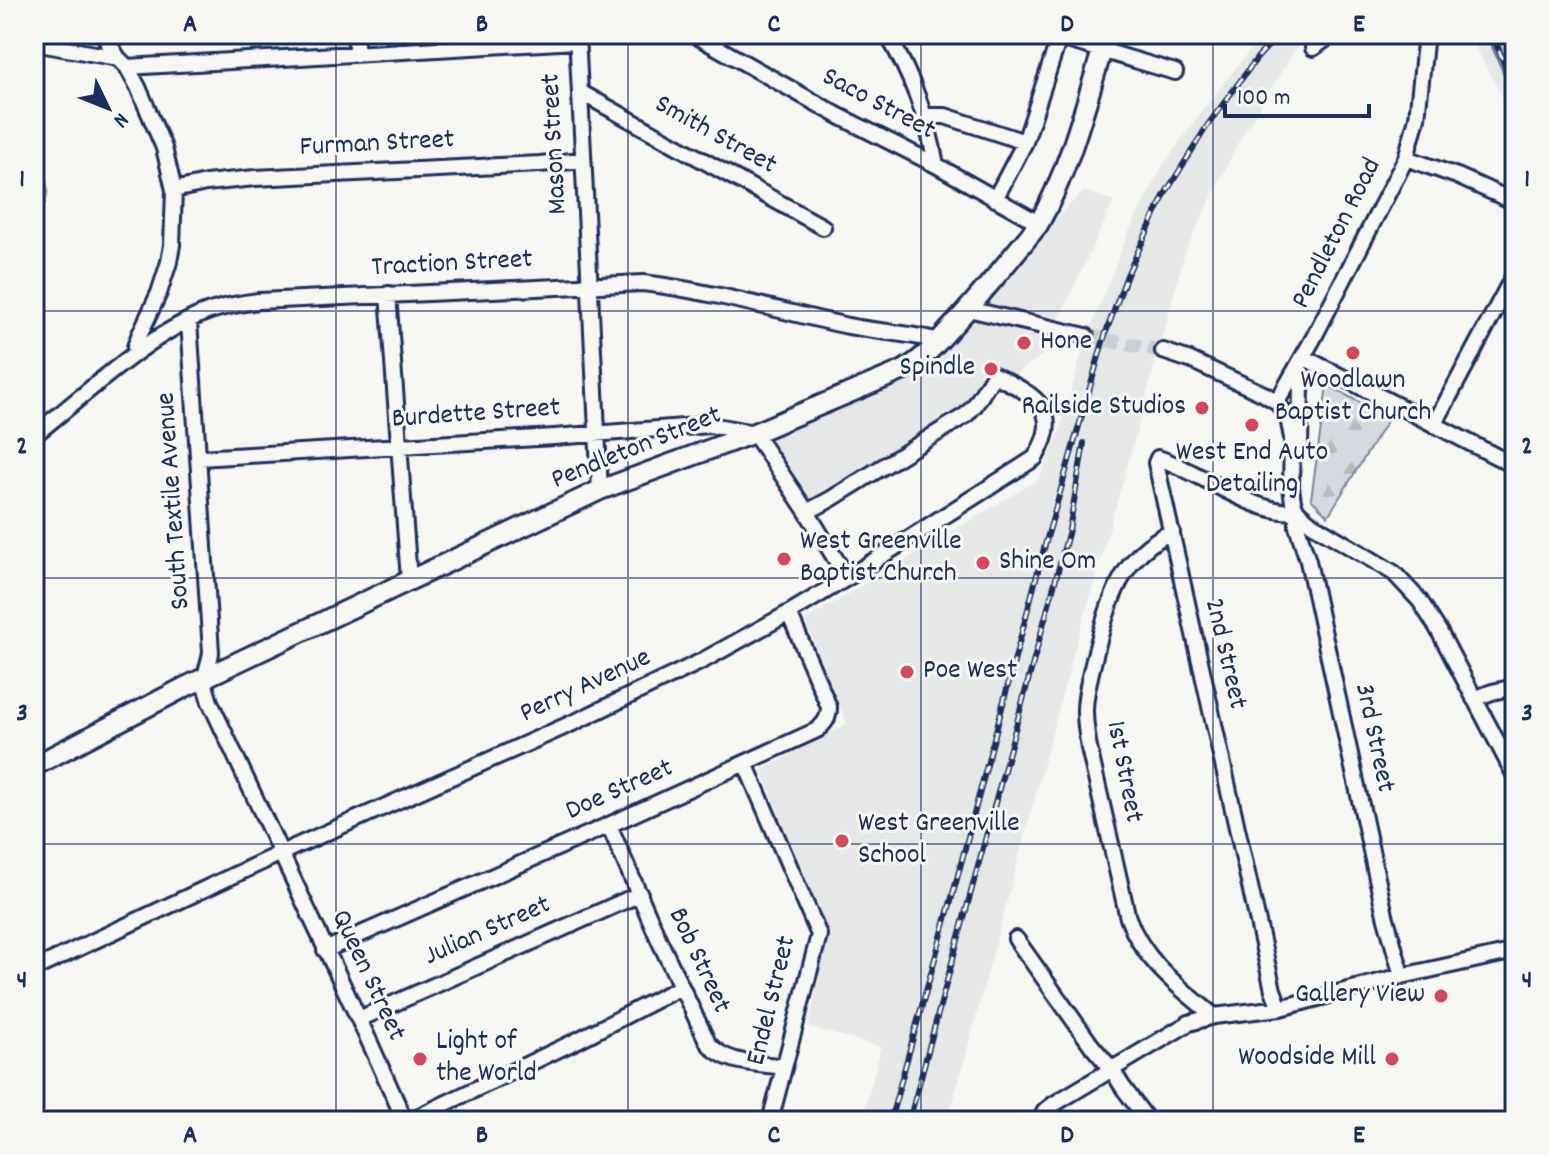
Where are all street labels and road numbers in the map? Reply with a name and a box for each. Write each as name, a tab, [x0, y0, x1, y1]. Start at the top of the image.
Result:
street label: Saco Street	[814, 58, 942, 152]
street label: Mason Street	[532, 72, 580, 216]
street label: Smith Street	[647, 86, 783, 186]
street label: Furman Street	[299, 121, 455, 169]
street label: Pendleton Road	[1283, 152, 1393, 316]
street label: Traction Street	[370, 241, 534, 289]
street label: Burdette Street	[390, 389, 562, 441]
street label: South Textile Avenue	[147, 391, 203, 611]
street label: Pendleton Street	[546, 397, 728, 501]
street label: 2nd Street	[1192, 595, 1256, 713]
street label: Perry Avenue	[514, 639, 658, 735]
street label: 3rd Street	[1342, 680, 1404, 796]
street label: 1st Street	[1094, 718, 1152, 826]
street label: Doe Street	[560, 750, 680, 832]
street label: Julian Street	[418, 886, 558, 978]
street label: Bob Street	[656, 902, 740, 1020]
street label: Queen Street	[319, 904, 415, 1048]
street label: Endel Street	[738, 932, 808, 1070]

